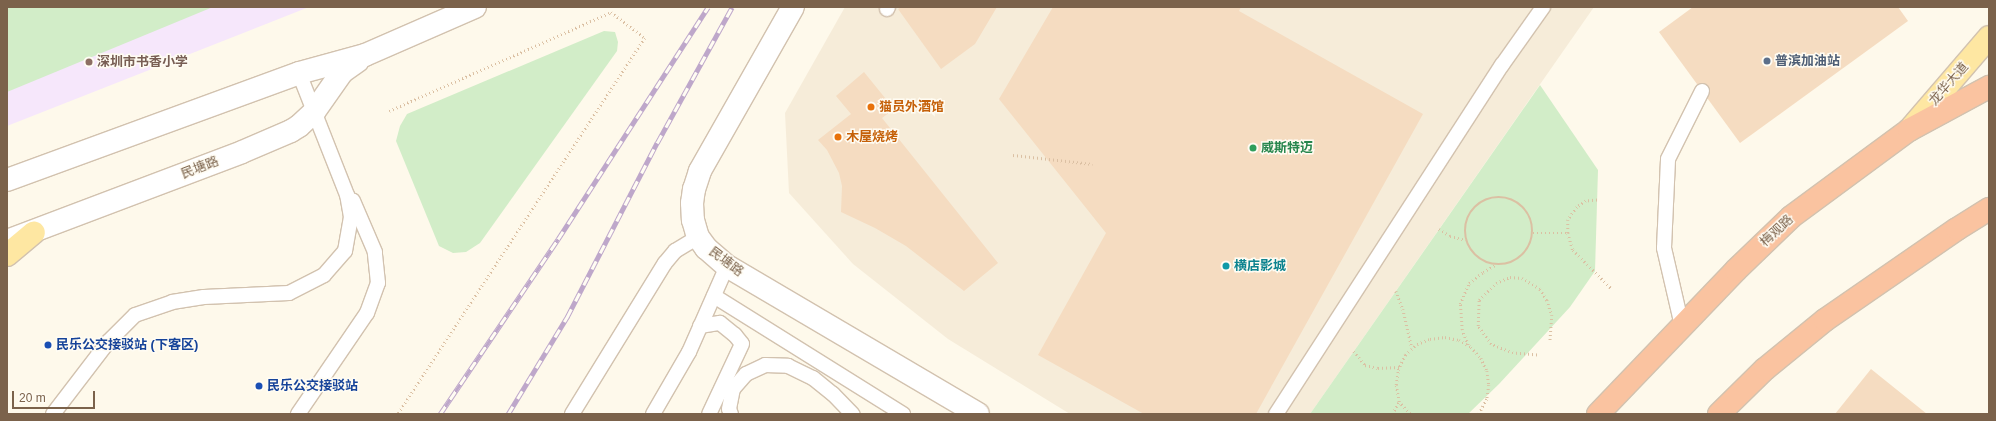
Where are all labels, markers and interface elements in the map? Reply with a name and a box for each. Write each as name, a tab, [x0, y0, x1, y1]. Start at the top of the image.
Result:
place label: 普滨加油站	[1775, 53, 1840, 69]
place label: 深圳市书香小学	[97, 54, 188, 70]
marker: 普滨加油站	[1762, 56, 1772, 66]
marker: 深圳市书香小学	[84, 57, 94, 67]
street label: 龙华大道	[1926, 59, 1972, 109]
place label: 猫员外酒馆	[879, 99, 944, 115]
marker: 猫员外酒馆	[866, 102, 876, 112]
place label: 木屋烧烤	[846, 129, 898, 145]
marker: 木屋烧烤	[833, 132, 843, 142]
place label: 威斯特迈	[1261, 140, 1313, 156]
marker: 威斯特迈	[1248, 143, 1258, 153]
street label: 民塘路	[179, 154, 221, 182]
street label: 梅观路	[1757, 212, 1797, 250]
street label: 民塘路	[706, 244, 746, 280]
place label: 横店影城	[1234, 258, 1286, 274]
marker: 横店影城	[1221, 261, 1231, 271]
place label: 民乐公交接驳站 (下客区)	[56, 337, 198, 353]
marker: 民乐公交接驳站 (下客区)	[43, 340, 53, 350]
place label: 民乐公交接驳站	[267, 378, 358, 394]
marker: 民乐公交接驳站	[254, 381, 264, 391]
scale bar	[14, 383, 97, 409]
text: 20 m	[19, 391, 46, 405]

